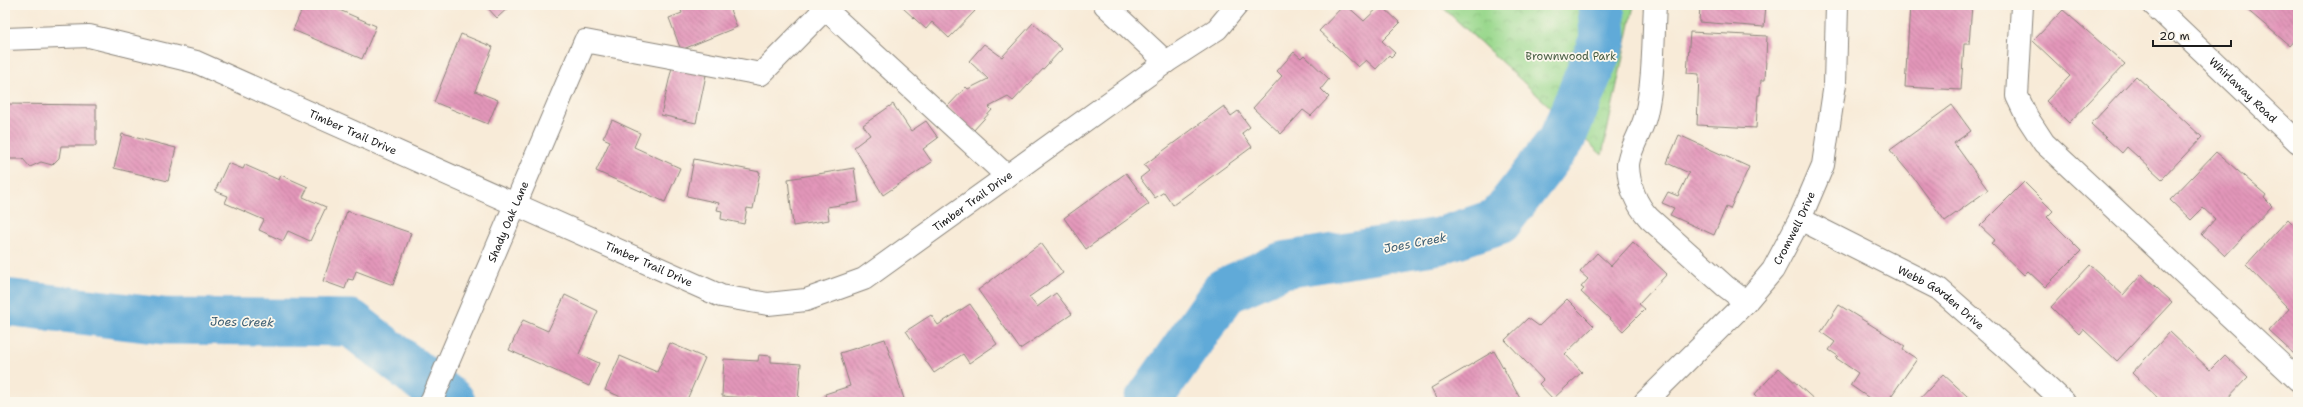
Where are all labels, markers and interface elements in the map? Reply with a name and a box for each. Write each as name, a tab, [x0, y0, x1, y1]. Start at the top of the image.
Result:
scale bar	[2153, 22, 2231, 48]
text: 20 m	[2159, 28, 2190, 44]
park label: Brownwood Park	[1526, 49, 1616, 64]
street label: Whirlaway Road	[2206, 54, 2280, 126]
street label: Timber Trail Drive	[306, 106, 399, 159]
street label: Timber Trail Drive	[930, 168, 1016, 235]
street label: Shady Oak Lane	[484, 179, 532, 265]
street label: Cromwell Drive	[1770, 189, 1819, 268]
water label: Joes Creek	[1382, 229, 1448, 257]
street label: Timber Trail Drive	[602, 238, 695, 290]
street label: Webb Garden Drive	[1895, 262, 1987, 333]
water label: Joes Creek	[210, 313, 274, 331]

